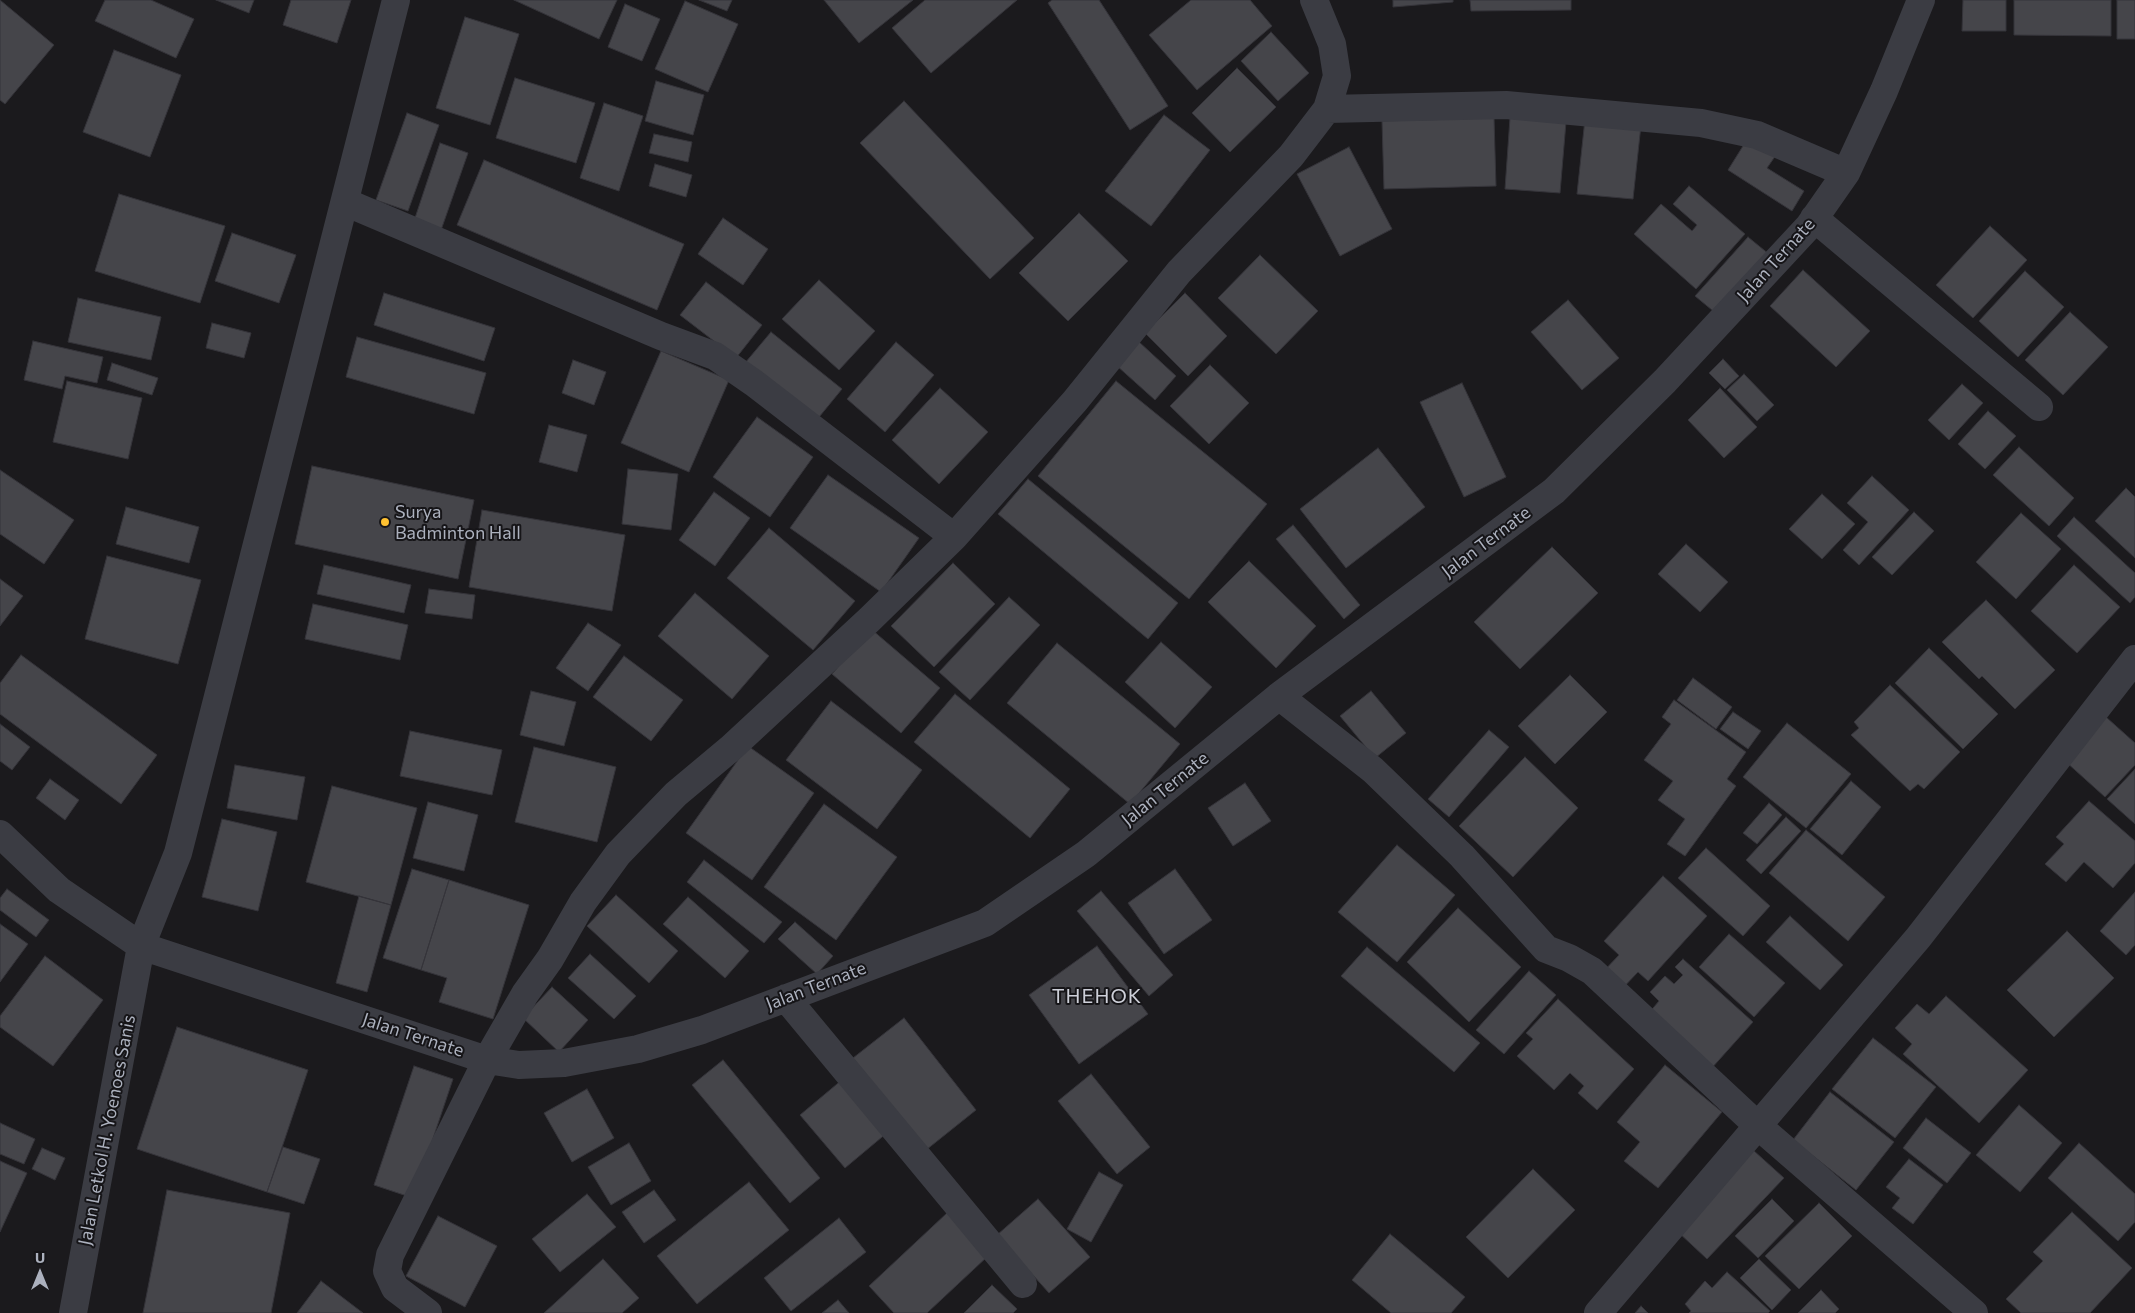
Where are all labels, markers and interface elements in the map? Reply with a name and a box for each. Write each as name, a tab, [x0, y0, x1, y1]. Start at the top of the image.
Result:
street label: Jalan Ternate	[1733, 213, 1819, 307]
place label: Surya Badminton Hall	[395, 501, 521, 544]
street label: Jalan Ternate	[1437, 502, 1535, 582]
marker: Surya Badminton Hall	[379, 516, 391, 528]
street label: Jalan Ternate	[1117, 747, 1213, 831]
street label: Jalan Ternate	[763, 957, 869, 1015]
district label: THEHOK	[1051, 984, 1143, 1008]
street label: Jalan Ternate	[359, 1008, 467, 1062]
street label: Jalan Letkol H. Yoenoes Sanis	[74, 1013, 140, 1247]
north arrow	[15, 1248, 65, 1298]
text: U	[35, 1249, 45, 1266]

